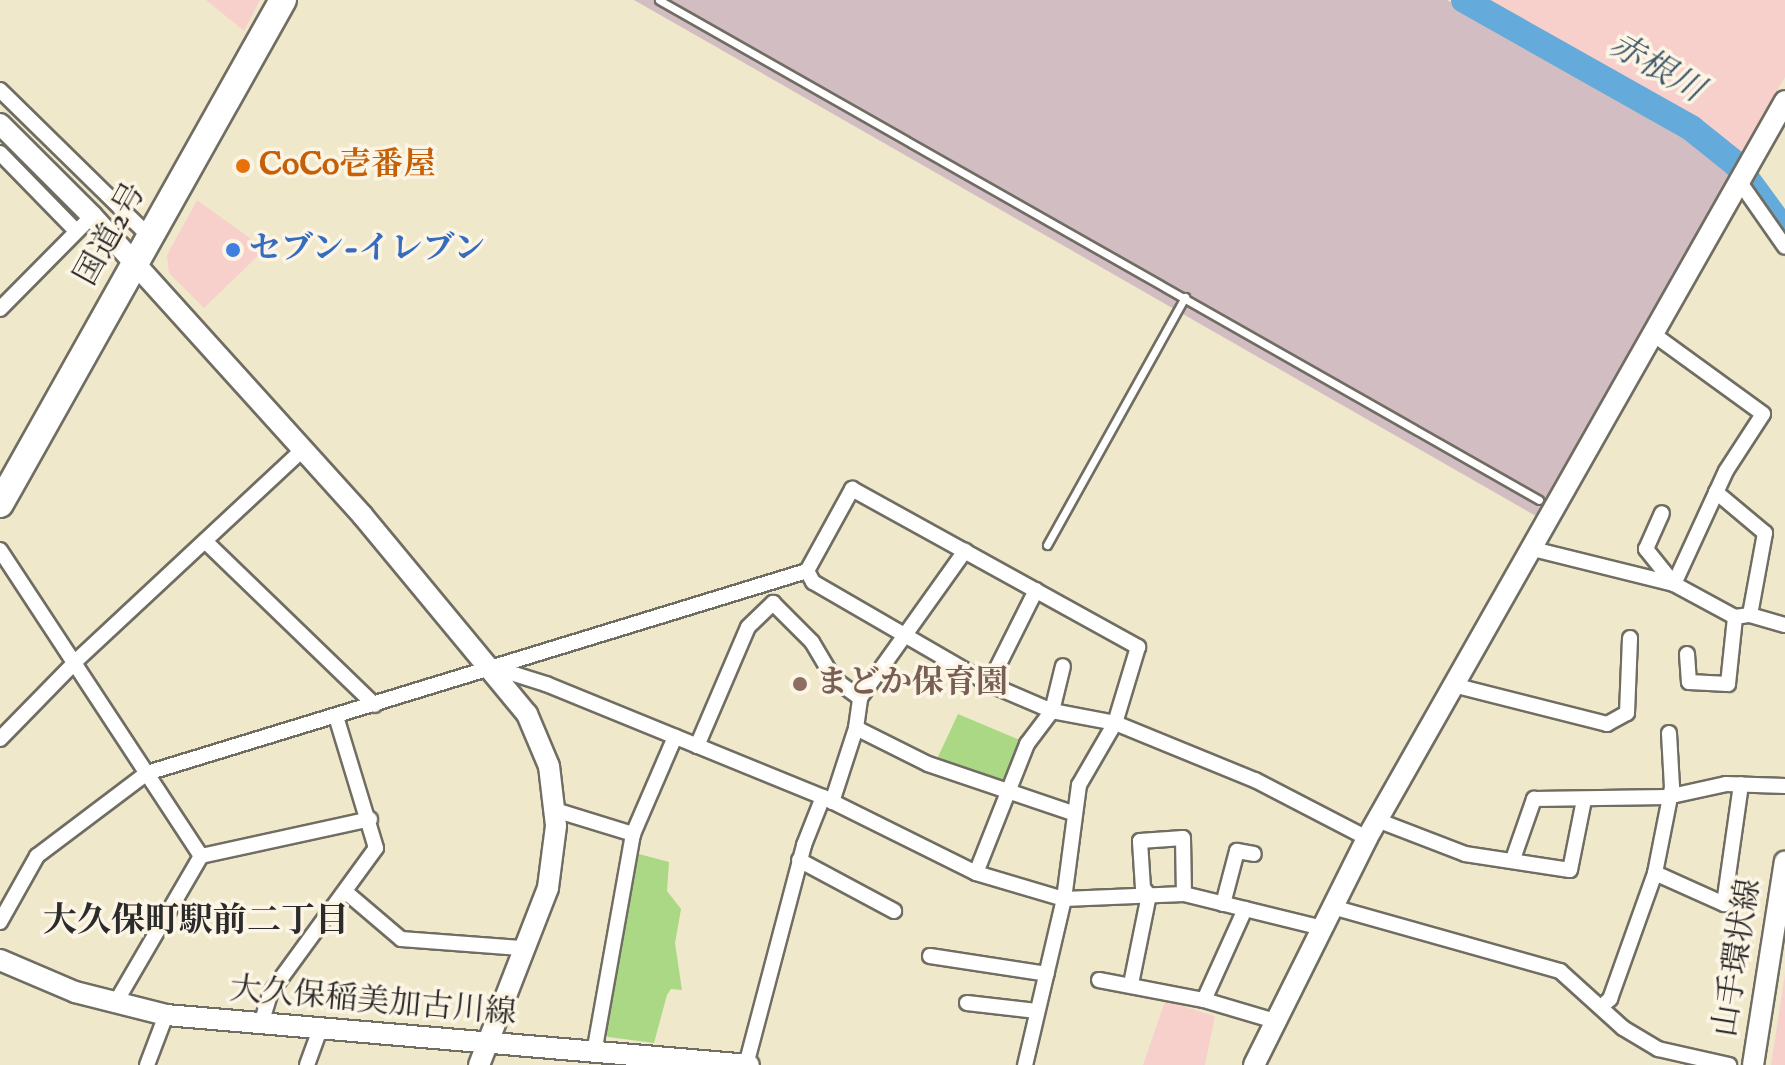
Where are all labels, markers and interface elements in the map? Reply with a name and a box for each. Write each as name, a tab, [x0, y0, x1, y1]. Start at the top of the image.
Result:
water label: 赤根川	[1602, 25, 1710, 111]
place label: CoCo壱番屋	[259, 147, 435, 185]
marker: CoCo壱番屋	[234, 157, 252, 175]
street label: 国道2号	[68, 177, 156, 293]
place label: セブン-イレブン	[249, 231, 488, 269]
marker: セブン-イレブン	[224, 241, 242, 259]
place label: まどか保育園	[816, 665, 1008, 703]
marker: まどか保育園	[791, 675, 809, 693]
street label: 山手環状線	[1708, 876, 1770, 1040]
district label: 大久保町駅前二丁目	[43, 902, 349, 942]
street label: 大久保稲美加古川線	[228, 971, 518, 1035]

